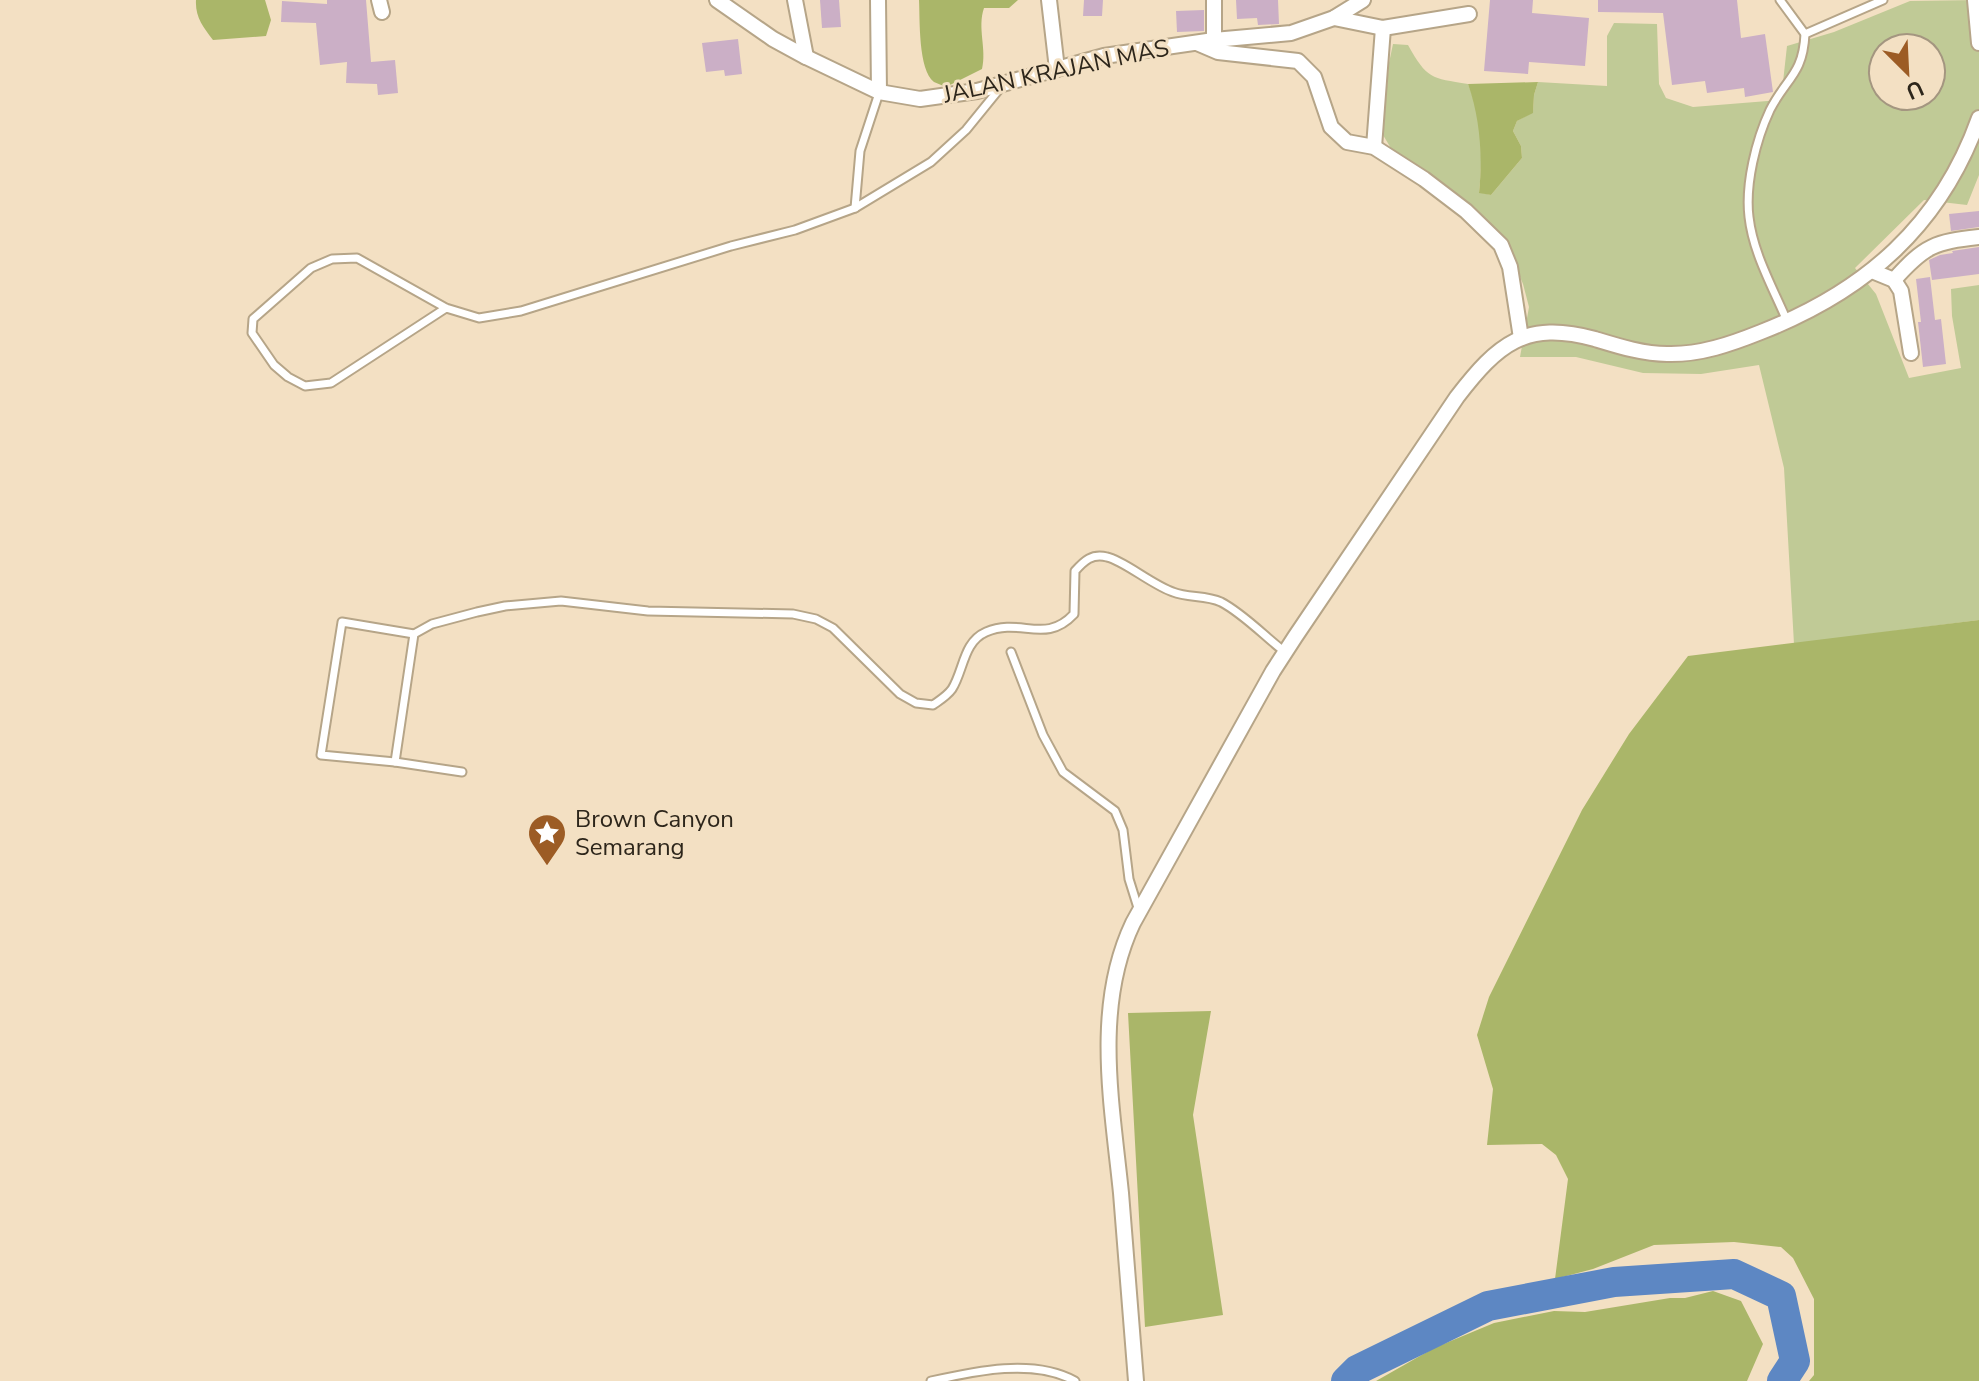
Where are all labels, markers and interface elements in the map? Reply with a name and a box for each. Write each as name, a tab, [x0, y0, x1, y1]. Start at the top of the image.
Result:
street label: JALAN KRAJAN MAS	[939, 31, 1172, 111]
north arrow	[1867, 32, 1947, 112]
text: U	[1901, 72, 1928, 106]
place label: Brown Canyon Semarang	[575, 803, 734, 863]
place icon: Brown Canyon Semarang	[526, 812, 568, 867]

